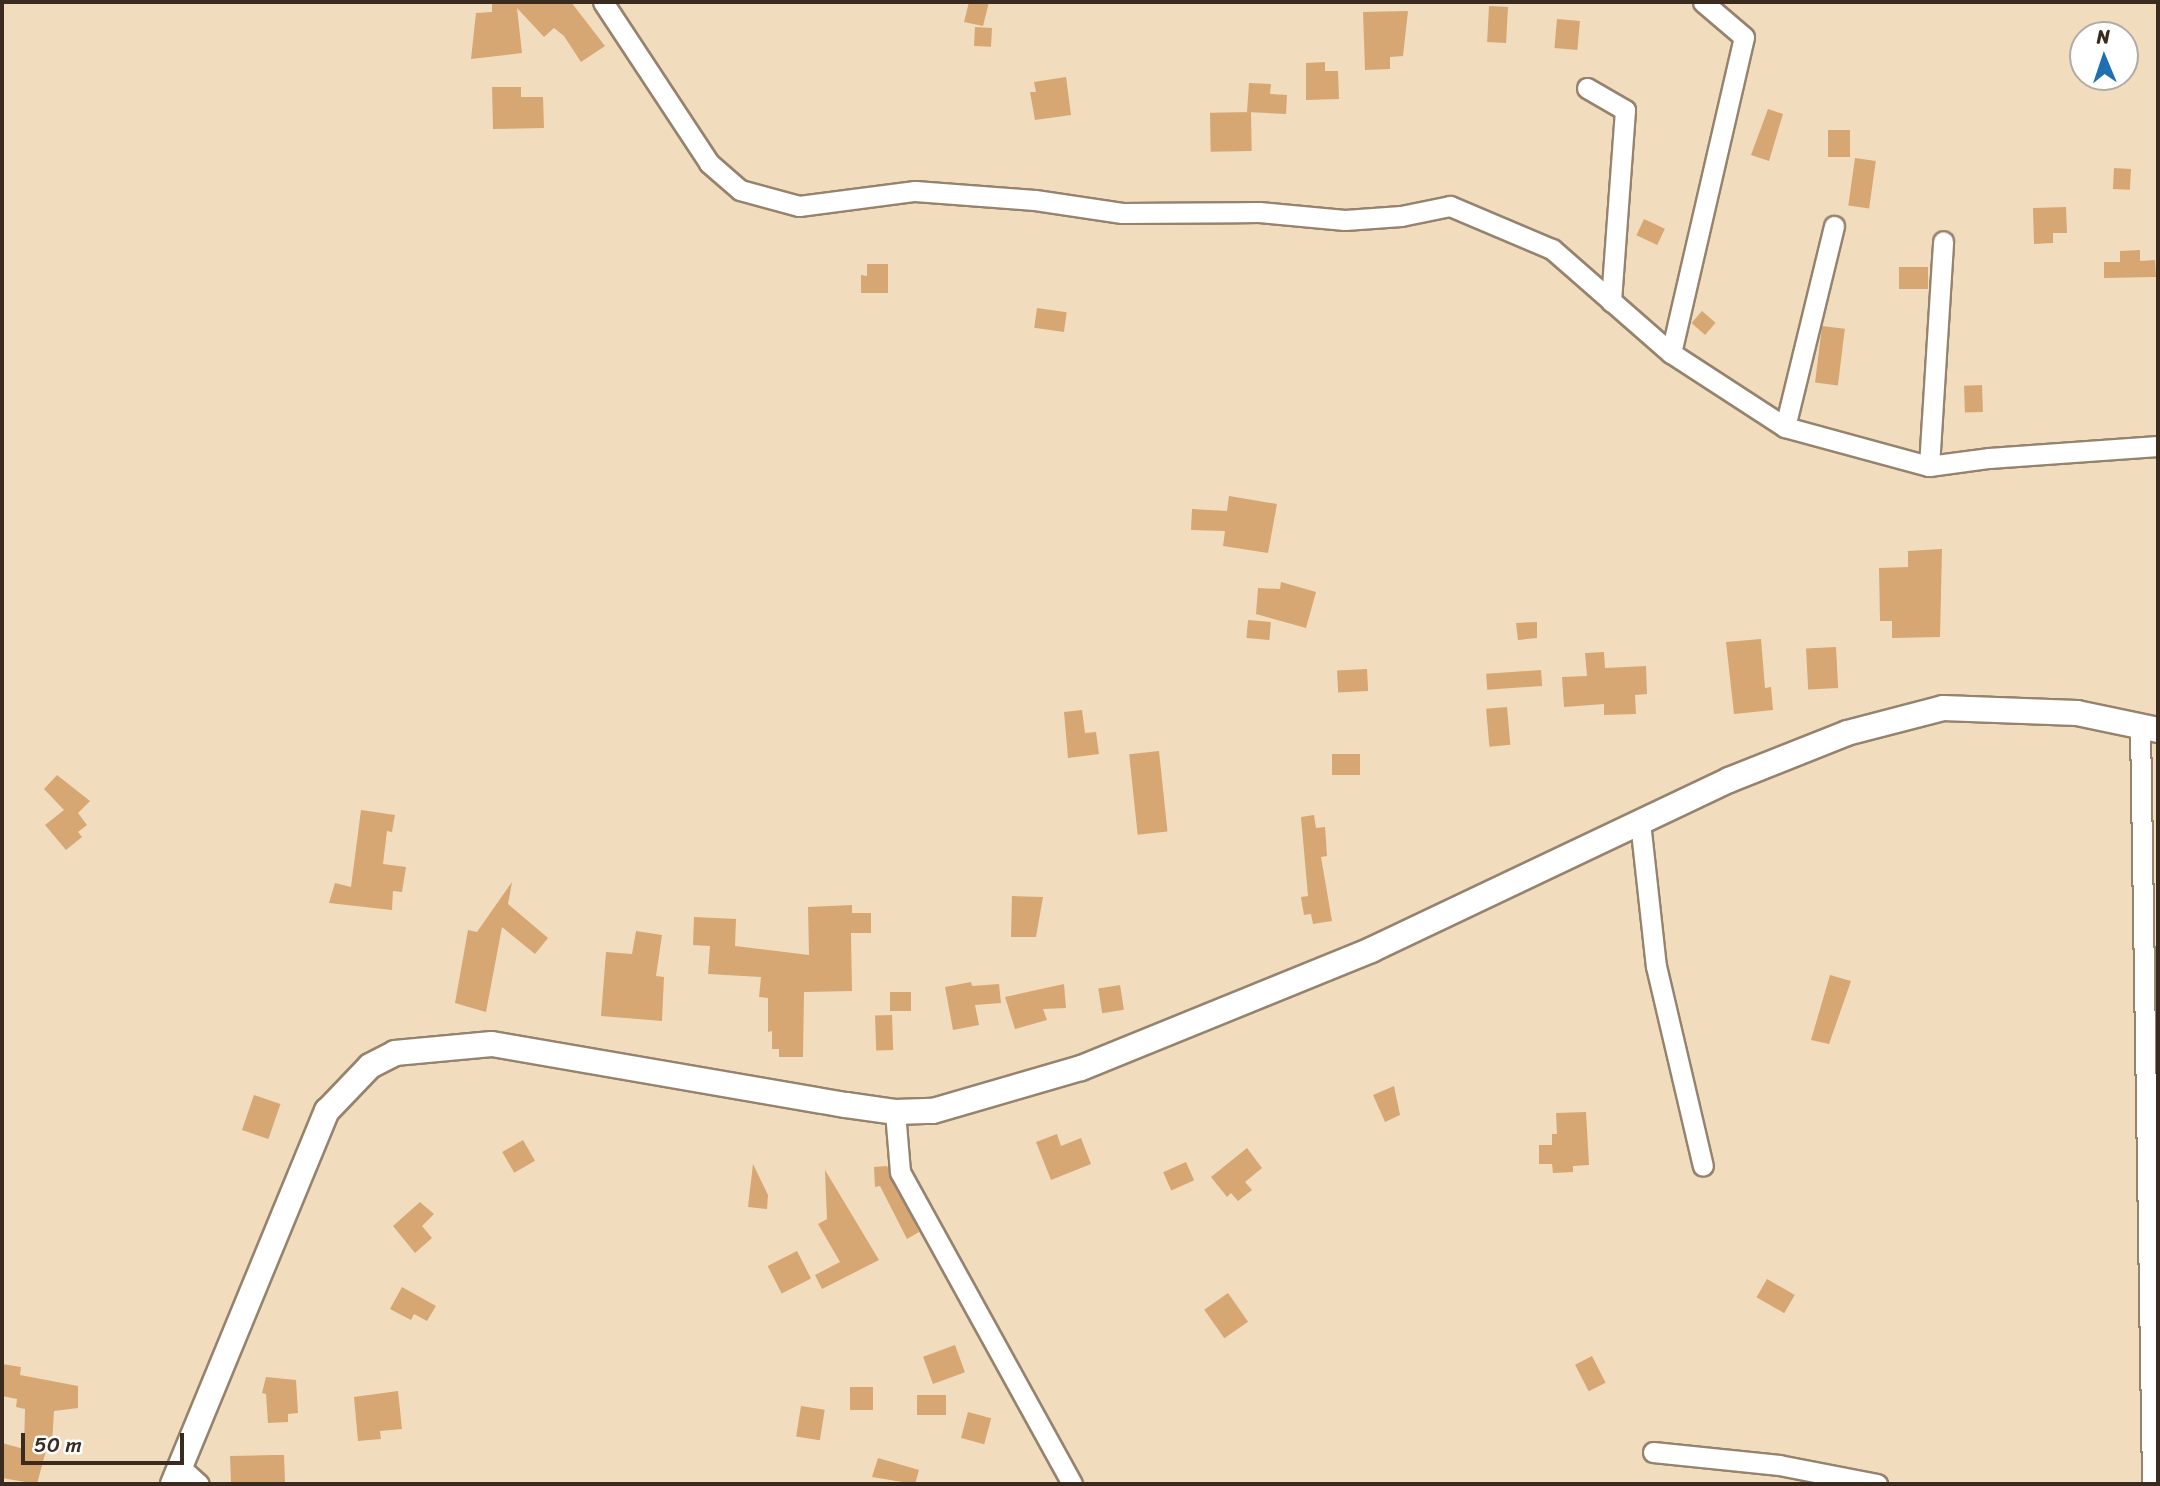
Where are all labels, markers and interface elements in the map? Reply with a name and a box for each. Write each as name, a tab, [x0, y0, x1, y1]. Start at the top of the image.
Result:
text: N	[2096, 20, 2110, 53]
north arrow	[2069, 21, 2139, 91]
scale bar	[24, 1420, 187, 1464]
text: 50 m	[34, 1426, 82, 1464]

